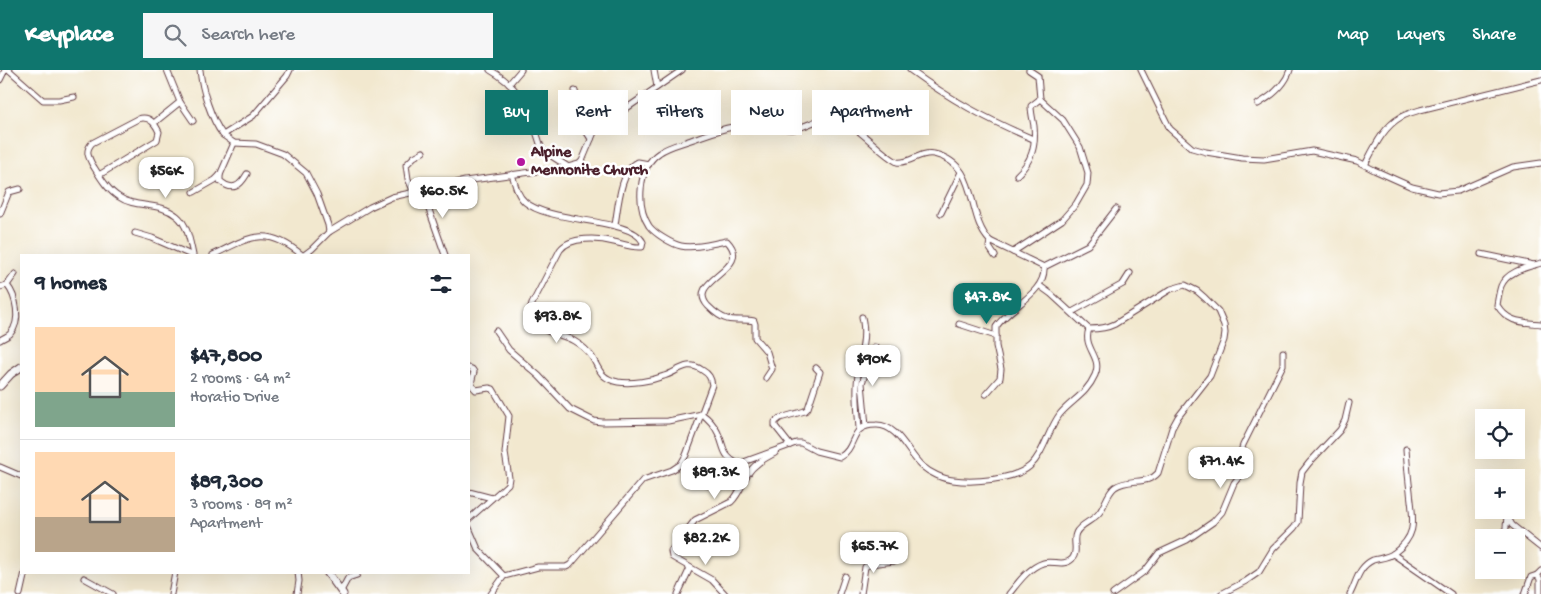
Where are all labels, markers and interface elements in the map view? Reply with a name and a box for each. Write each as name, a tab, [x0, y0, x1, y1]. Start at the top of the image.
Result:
search box	[143, 13, 493, 58]
text: Keyplace	[25, 21, 113, 50]
icon: search	[161, 21, 189, 49]
text: Search here	[201, 24, 295, 47]
text: Map	[1337, 25, 1369, 46]
text: Layers	[1397, 25, 1444, 46]
text: Share	[1472, 25, 1516, 46]
chip: Buy	[485, 90, 548, 135]
chip: Rent	[558, 90, 628, 135]
chip: Filters	[638, 90, 721, 135]
chip: New	[731, 90, 802, 135]
chip: Apartment	[812, 90, 929, 135]
place label: Alpine Mennonite Church	[530, 144, 648, 181]
pin: $56K	[136, 156, 196, 199]
marker: Alpine Mennonite Church	[515, 156, 527, 168]
text: $56K	[150, 163, 182, 182]
pin: $60.5K	[402, 176, 484, 219]
text: $60.5K	[420, 183, 466, 202]
icon: filters	[427, 270, 455, 298]
text: 9 homes	[35, 272, 106, 297]
pin: $47.8K	[946, 282, 1028, 325]
text: $47.8K	[964, 289, 1010, 308]
pin: $93.8K	[516, 302, 598, 344]
text: $93.8K	[534, 308, 580, 327]
pin: $90K	[843, 344, 903, 387]
text: $47,800	[190, 345, 262, 370]
icon: home	[75, 347, 135, 407]
text: $90K	[856, 351, 890, 370]
text: 2 rooms · 64 m²	[190, 370, 291, 389]
text: Horatio Drive	[190, 389, 279, 408]
map controls	[1475, 409, 1525, 579]
button: locate	[1475, 409, 1525, 459]
pin: $71.4K	[1180, 446, 1262, 489]
text: $71.4K	[1199, 453, 1243, 472]
pin: $89.3K	[674, 458, 756, 500]
text: $89.3K	[692, 464, 738, 483]
button: +	[1475, 469, 1525, 519]
text: $89,300	[190, 471, 263, 496]
icon: home	[75, 472, 135, 532]
text: 3 rooms · 89 m²	[190, 496, 292, 515]
text: Apartment	[190, 515, 262, 534]
pin: $82.2K	[665, 524, 747, 566]
button: −	[1475, 529, 1525, 579]
text: $82.2K	[683, 530, 729, 549]
pin: $65.7K	[833, 532, 915, 574]
text: $65.7K	[851, 538, 897, 557]

